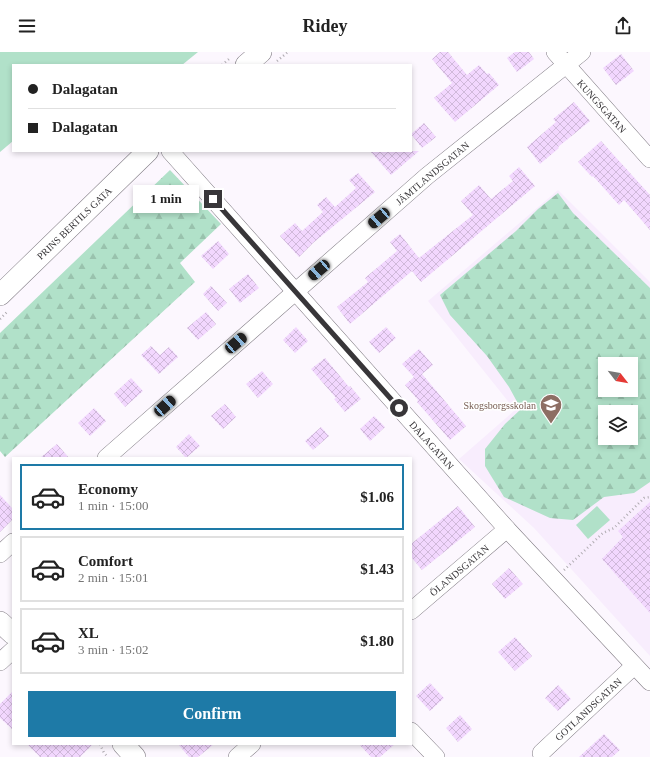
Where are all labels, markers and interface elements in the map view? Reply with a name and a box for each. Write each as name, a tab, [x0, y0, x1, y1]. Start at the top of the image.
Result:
icon: menu	[16, 15, 38, 37]
icon: share	[612, 15, 634, 37]
text: Ridey	[303, 16, 348, 36]
street label: KUNGSGATAN	[575, 78, 628, 135]
text: Dalagatan	[52, 81, 118, 97]
text: Dalagatan	[52, 119, 118, 135]
street label: JÄMTLANDSGATAN	[393, 139, 471, 207]
street label: PRINS BERTILS GATA	[35, 184, 114, 262]
callout: 1 min	[133, 185, 199, 213]
route end	[204, 190, 222, 208]
text: 1 min	[150, 191, 182, 206]
car	[366, 206, 392, 230]
car	[306, 258, 332, 282]
car	[223, 331, 249, 355]
north arrow	[598, 357, 638, 397]
map controls	[598, 357, 638, 445]
school or university icon: Skogsborgsskolan	[538, 392, 564, 425]
car	[152, 394, 178, 418]
route start	[390, 399, 408, 417]
place label: Skogsborgsskolan	[463, 400, 536, 411]
button: layers	[598, 405, 638, 445]
street label: DALAGATAN	[407, 419, 456, 472]
icon: car	[30, 479, 66, 515]
text: Economy	[78, 481, 138, 497]
text: $1.06	[360, 489, 394, 505]
text: 1 min · 15:00	[78, 498, 148, 513]
street label: ÖLANDSGATAN	[428, 542, 491, 598]
icon: car	[30, 551, 66, 587]
text: Comfort	[78, 553, 133, 569]
text: $1.43	[360, 561, 394, 577]
text: 2 min · 15:01	[78, 570, 148, 585]
icon: car	[30, 623, 66, 659]
text: XL	[78, 625, 99, 641]
text: $1.80	[360, 633, 394, 649]
text: 3 min · 15:02	[78, 642, 148, 657]
street label: GOTLANDSGATAN	[553, 676, 624, 743]
button: Confirm	[28, 691, 396, 737]

